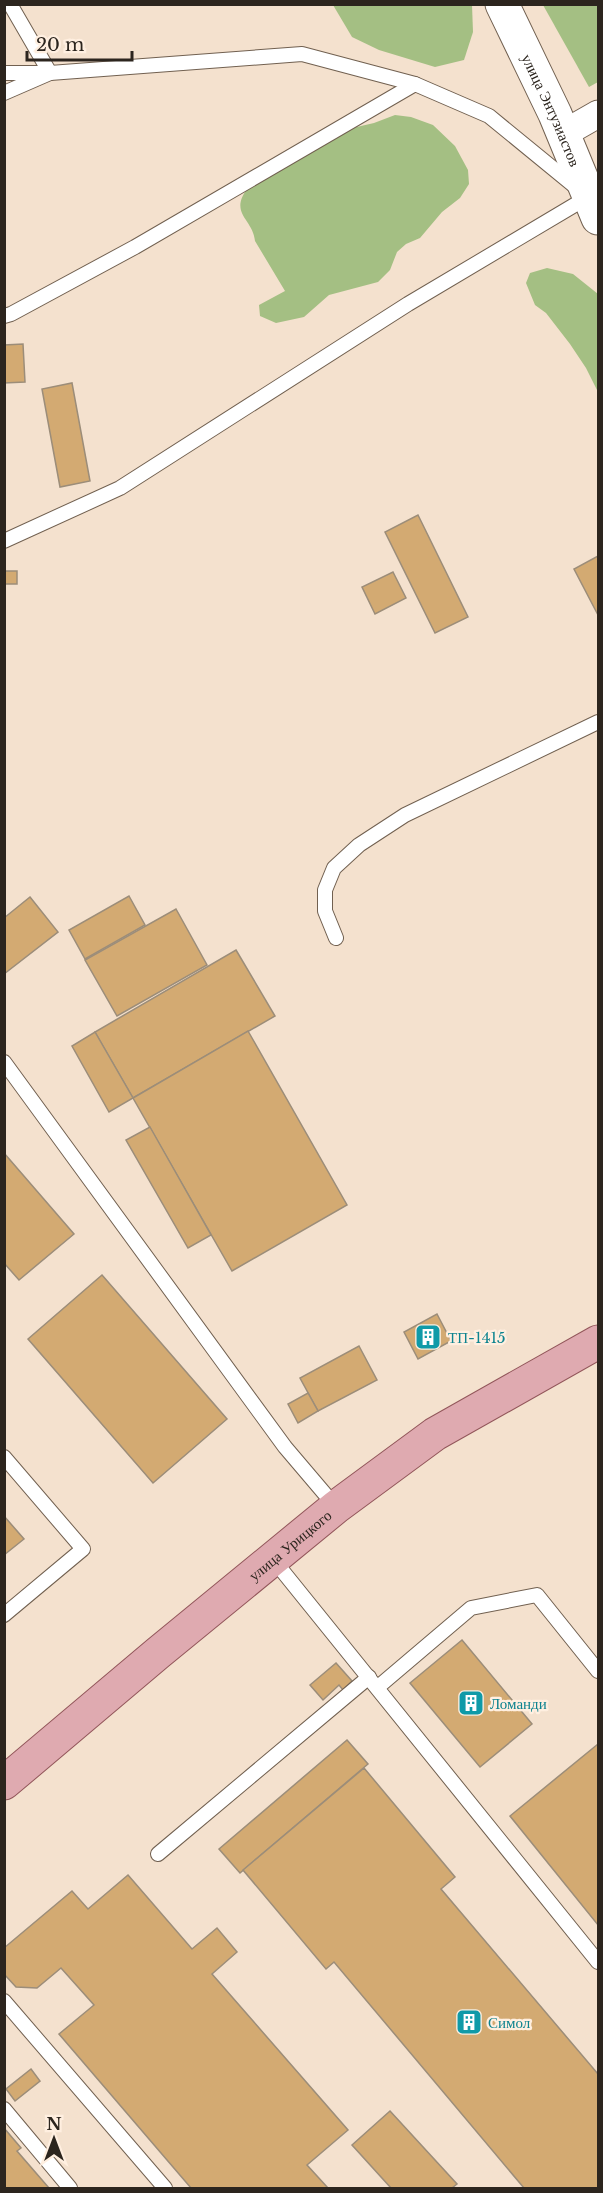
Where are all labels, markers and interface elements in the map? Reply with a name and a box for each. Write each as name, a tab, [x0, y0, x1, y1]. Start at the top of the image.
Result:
scale bar	[27, 24, 132, 62]
text: 20 m	[36, 34, 84, 56]
street label: улица Энтузиастов	[518, 51, 585, 169]
building icon: ТП-1415	[413, 1322, 443, 1352]
place label: ТП-1415	[448, 1328, 506, 1347]
street label: улица Урицкого	[245, 1505, 335, 1584]
building icon: Ломанди	[456, 1688, 486, 1718]
place label: Ломанди	[490, 1694, 547, 1713]
building icon: Симол	[454, 2007, 484, 2037]
place label: Симол	[488, 2013, 531, 2032]
north arrow	[24, 2109, 84, 2169]
text: N	[46, 2114, 62, 2134]

